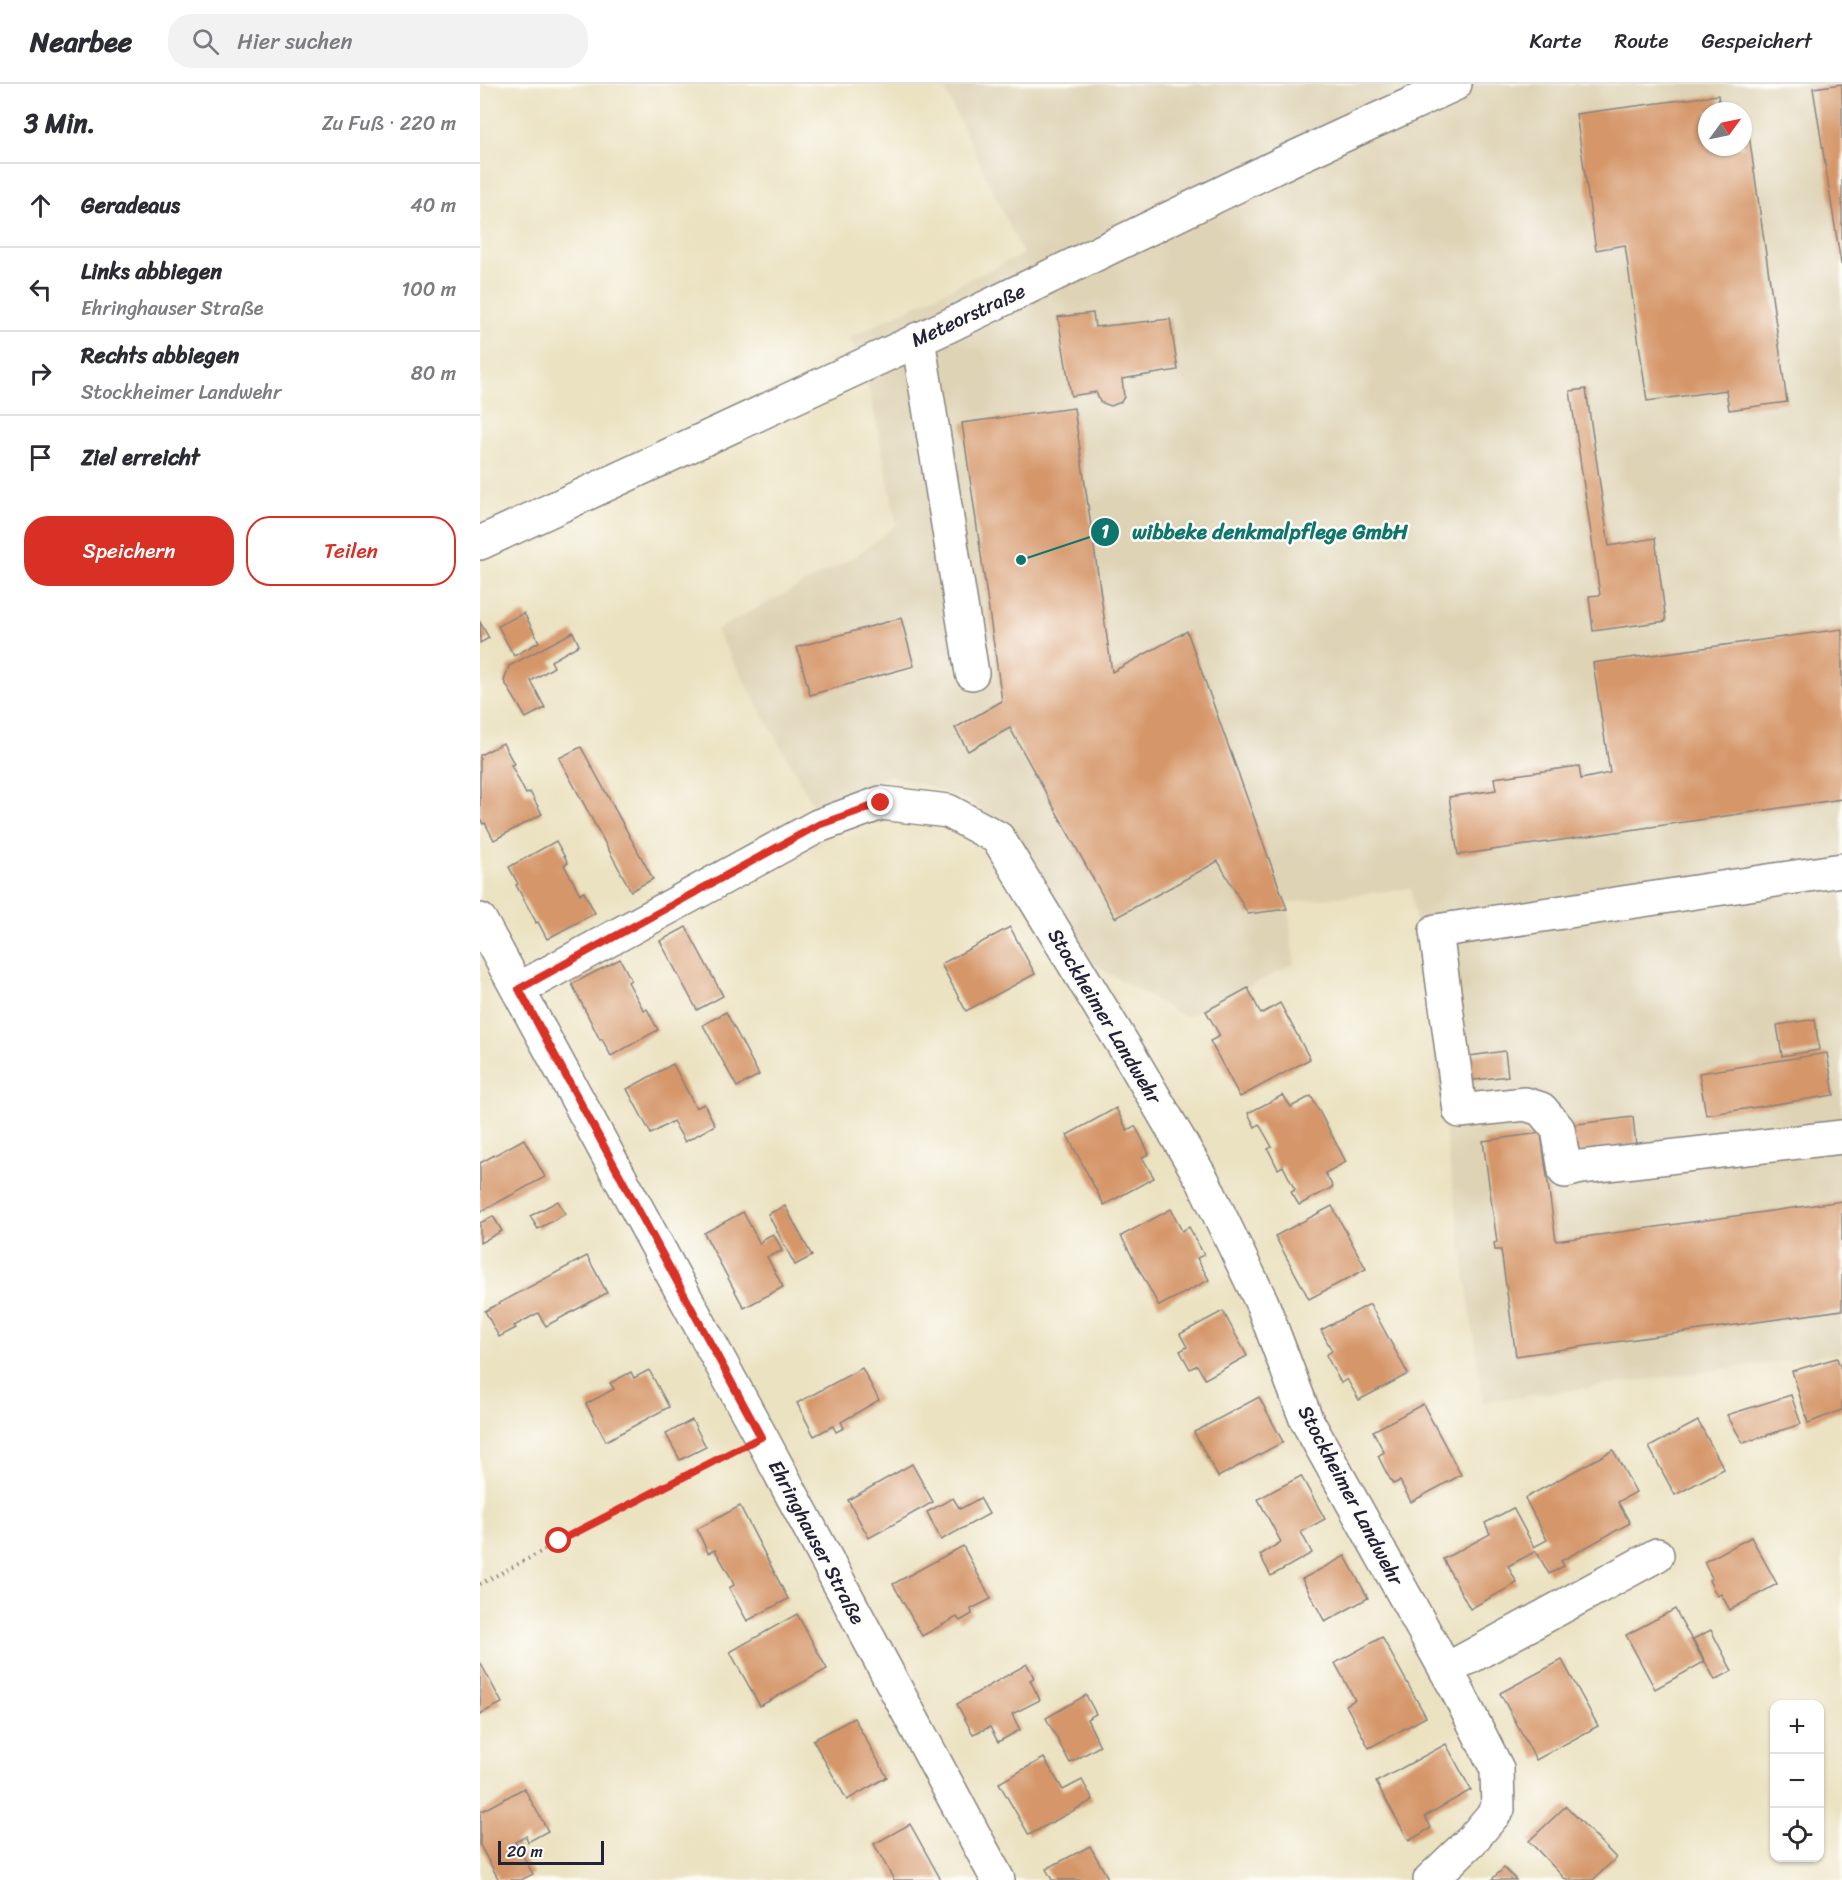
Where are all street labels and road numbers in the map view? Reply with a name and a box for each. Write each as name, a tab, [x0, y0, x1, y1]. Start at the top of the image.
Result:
street label: Meteorstraße	[905, 274, 1031, 357]
street label: Stockheimer Landwehr	[1038, 921, 1172, 1113]
street label: Stockheimer Landwehr	[1288, 1399, 1414, 1593]
street label: Ehringhauser Straße	[758, 1454, 875, 1631]

